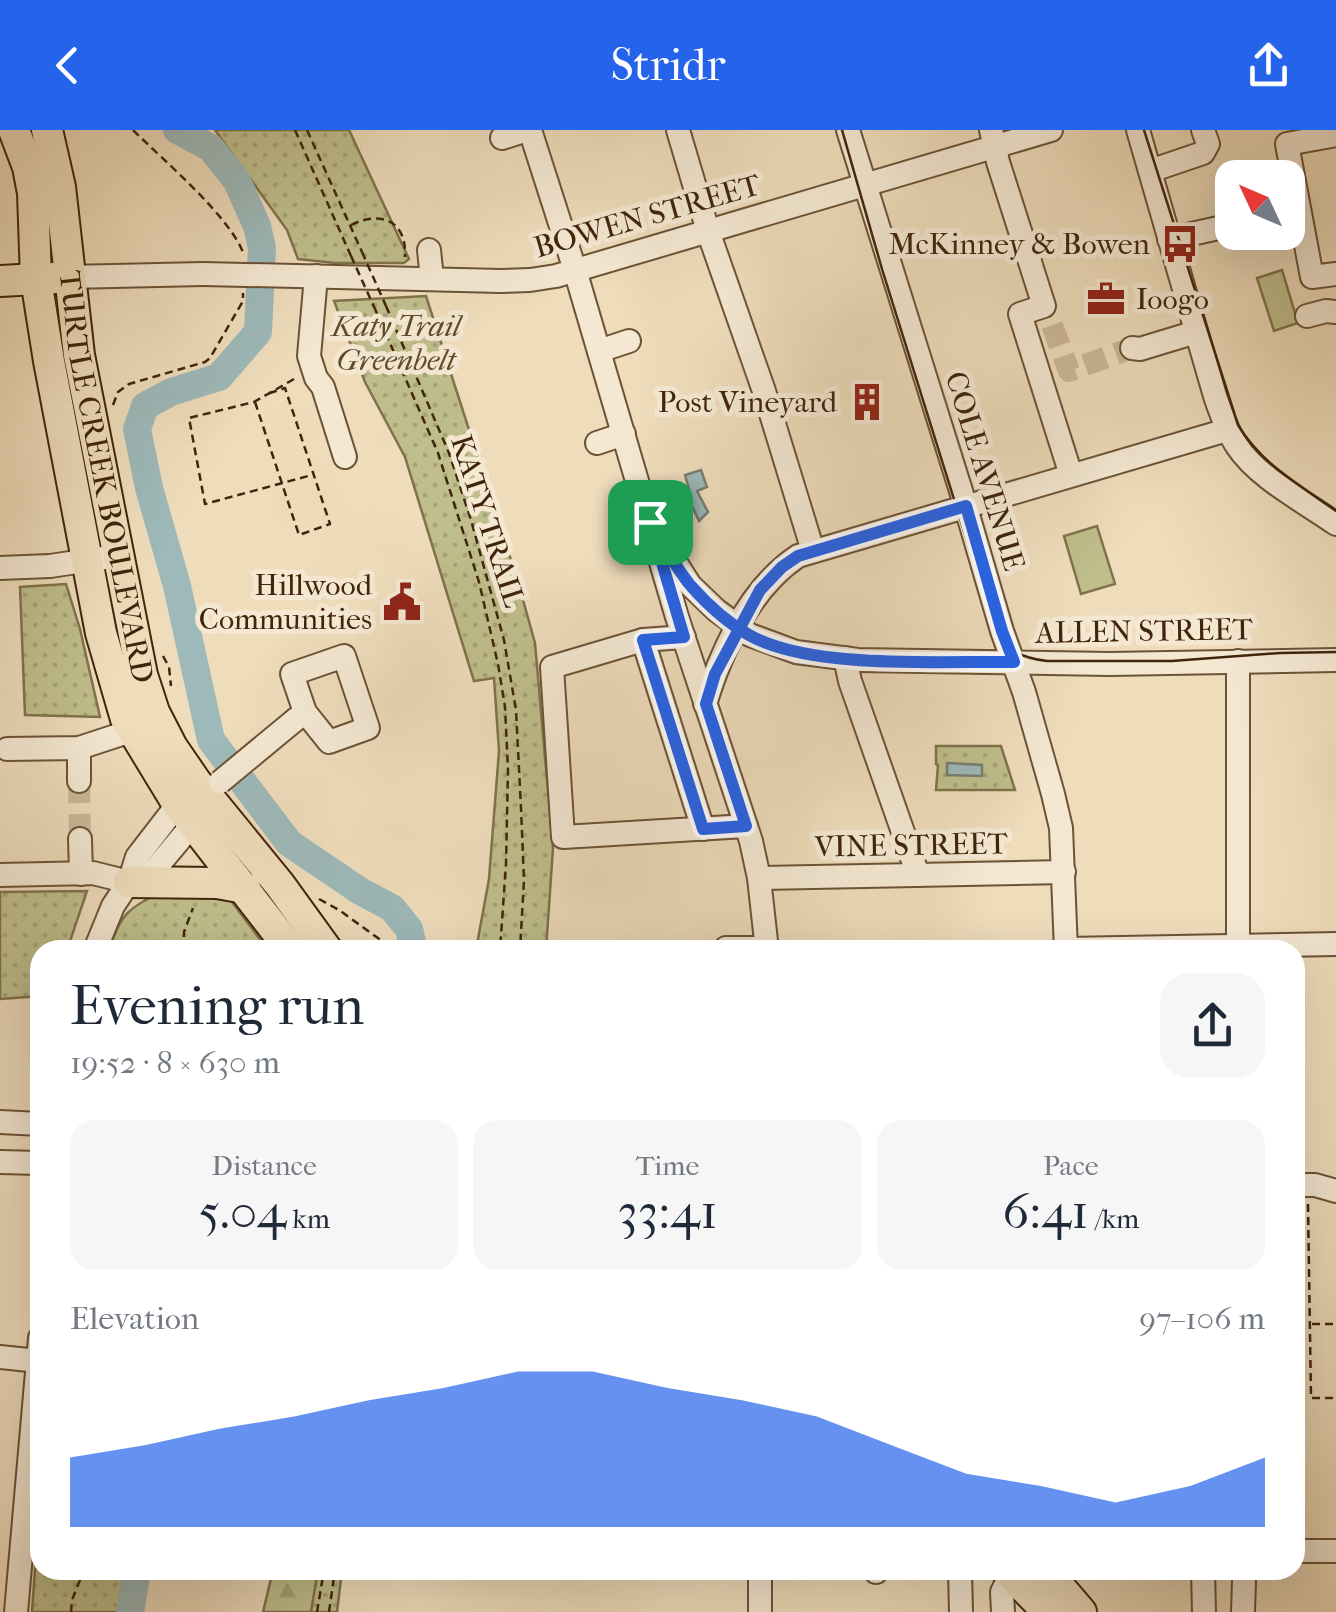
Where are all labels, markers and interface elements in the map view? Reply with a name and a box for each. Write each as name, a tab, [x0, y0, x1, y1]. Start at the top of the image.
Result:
icon: back	[40, 38, 95, 93]
icon: share	[1241, 38, 1296, 93]
text: Stridr	[610, 39, 726, 92]
north arrow	[1215, 160, 1305, 250]
map controls	[1215, 160, 1305, 250]
street label: BOWEN STREET	[530, 167, 765, 266]
bus stop icon: McKinney & Bowen	[1159, 223, 1201, 265]
place label: McKinney & Bowen	[888, 227, 1151, 262]
street label: TURTLE CREEK BOULEVARD	[52, 269, 160, 686]
office icon: Ioogo	[1085, 278, 1127, 320]
place label: Ioogo	[1136, 282, 1209, 317]
park label: Katy Trail Greenbelt	[330, 309, 464, 378]
street label: COLE AVENUE	[938, 367, 1031, 575]
building icon: Post Vineyard	[846, 381, 888, 423]
place label: Post Vineyard	[658, 385, 838, 420]
street label: KATY TRAIL	[443, 431, 532, 612]
pin	[608, 480, 693, 565]
icon: arrive	[623, 495, 678, 550]
place label: Hillwood Communities	[199, 568, 373, 637]
public building icon: Hillwood Communities	[381, 581, 423, 623]
street label: ALLEN STREET	[1034, 612, 1254, 651]
street label: VINE STREET	[813, 826, 1009, 865]
button: share	[1160, 973, 1265, 1078]
text: Evening run	[70, 974, 364, 1038]
text: 19:52 · 8 × 630 m	[70, 1044, 280, 1081]
text: Distance	[212, 1149, 317, 1182]
text: Time	[636, 1149, 699, 1182]
text: Pace	[1043, 1149, 1099, 1182]
text: 5.04	[198, 1182, 286, 1241]
text: 33:41	[617, 1182, 718, 1241]
text: 6:41	[1002, 1182, 1089, 1241]
text: km	[286, 1202, 330, 1235]
text: /km	[1089, 1202, 1139, 1235]
text: Elevation	[70, 1300, 199, 1337]
text: 97–106 m	[1139, 1300, 1265, 1337]

